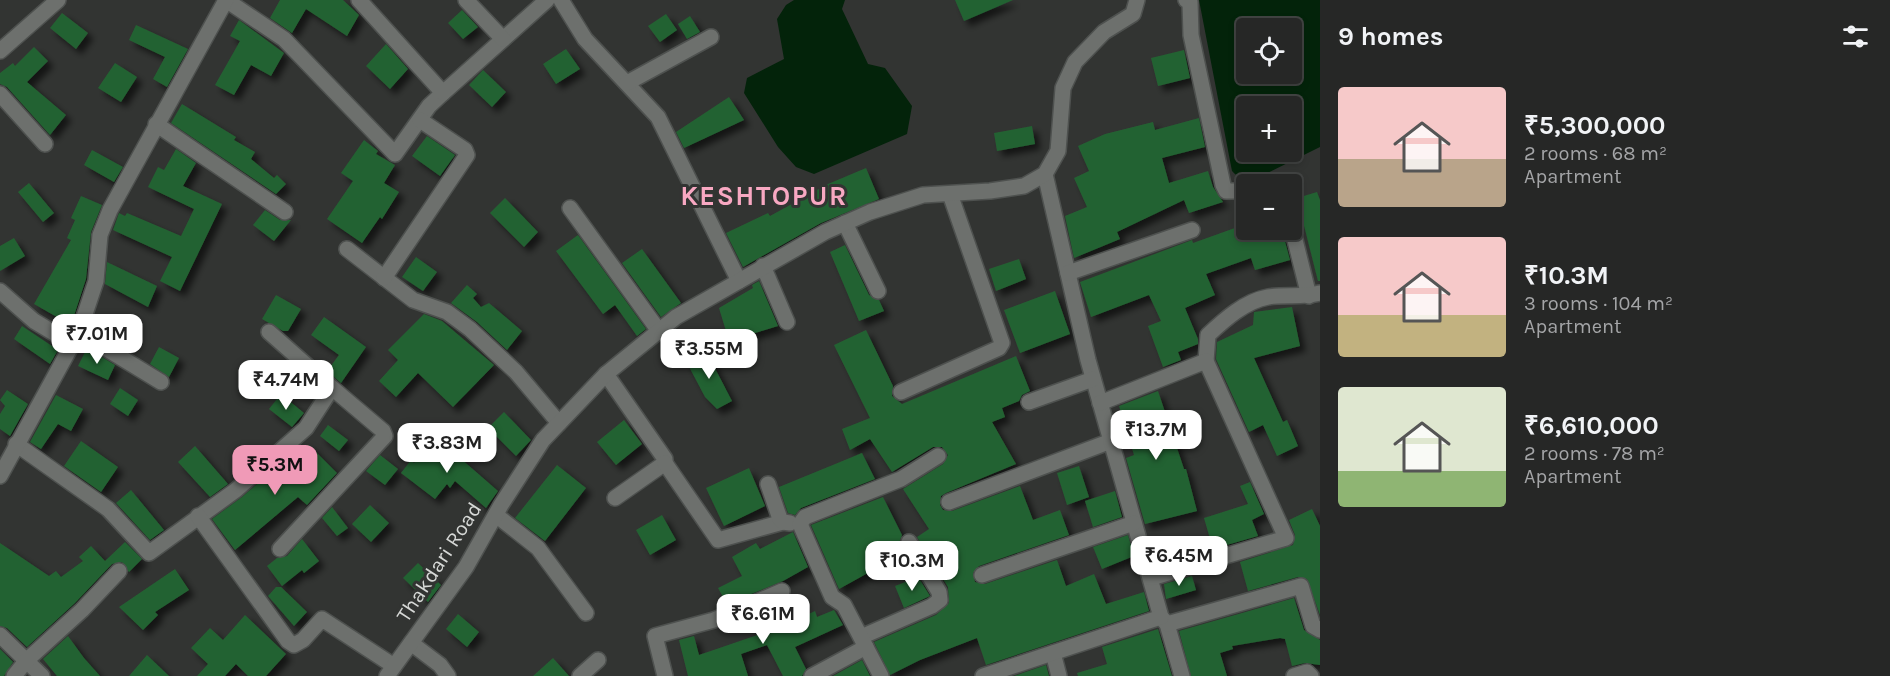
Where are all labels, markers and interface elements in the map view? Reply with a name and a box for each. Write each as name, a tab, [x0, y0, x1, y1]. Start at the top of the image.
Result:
map controls	[1236, 18, 1302, 240]
button: locate	[1236, 18, 1302, 84]
icon: filters	[1839, 20, 1872, 53]
text: 9 homes	[1338, 21, 1444, 52]
button: +	[1236, 96, 1302, 162]
text: ₹5,300,000	[1524, 110, 1666, 141]
icon: home	[1386, 111, 1458, 183]
text: 2 rooms · 68 m²	[1524, 142, 1667, 165]
text: Apartment	[1524, 165, 1622, 188]
button: −	[1236, 174, 1302, 240]
district label: KESHTOPUR	[680, 180, 848, 212]
text: ₹10.3M	[1524, 260, 1609, 291]
icon: home	[1386, 261, 1458, 333]
text: 3 rooms · 104 m²	[1524, 292, 1673, 315]
pin: ₹7.01M	[48, 314, 146, 365]
text: Apartment	[1524, 315, 1622, 338]
text: ₹7.01M	[66, 322, 128, 345]
pin: ₹3.55M	[660, 329, 758, 380]
text: ₹3.55M	[675, 337, 743, 360]
pin: ₹4.74M	[237, 360, 335, 411]
text: ₹4.74M	[253, 368, 319, 391]
pin: ₹13.7M	[1107, 410, 1205, 461]
text: ₹6,610,000	[1524, 410, 1659, 441]
icon: home	[1386, 411, 1458, 483]
text: ₹13.7M	[1125, 418, 1187, 441]
pin: ₹3.83M	[398, 423, 496, 474]
text: ₹3.83M	[411, 431, 483, 454]
text: 2 rooms · 78 m²	[1524, 442, 1665, 465]
pin: ₹5.3M	[233, 445, 317, 496]
text: ₹5.3M	[246, 453, 304, 476]
text: Apartment	[1524, 465, 1622, 488]
street label: Thakdari Road	[391, 498, 487, 626]
pin: ₹6.45M	[1130, 536, 1228, 587]
pin: ₹10.3M	[863, 541, 961, 592]
text: ₹6.45M	[1145, 544, 1213, 567]
text: ₹10.3M	[879, 549, 945, 572]
pin: ₹6.61M	[714, 594, 812, 645]
text: ₹6.61M	[731, 602, 795, 625]

